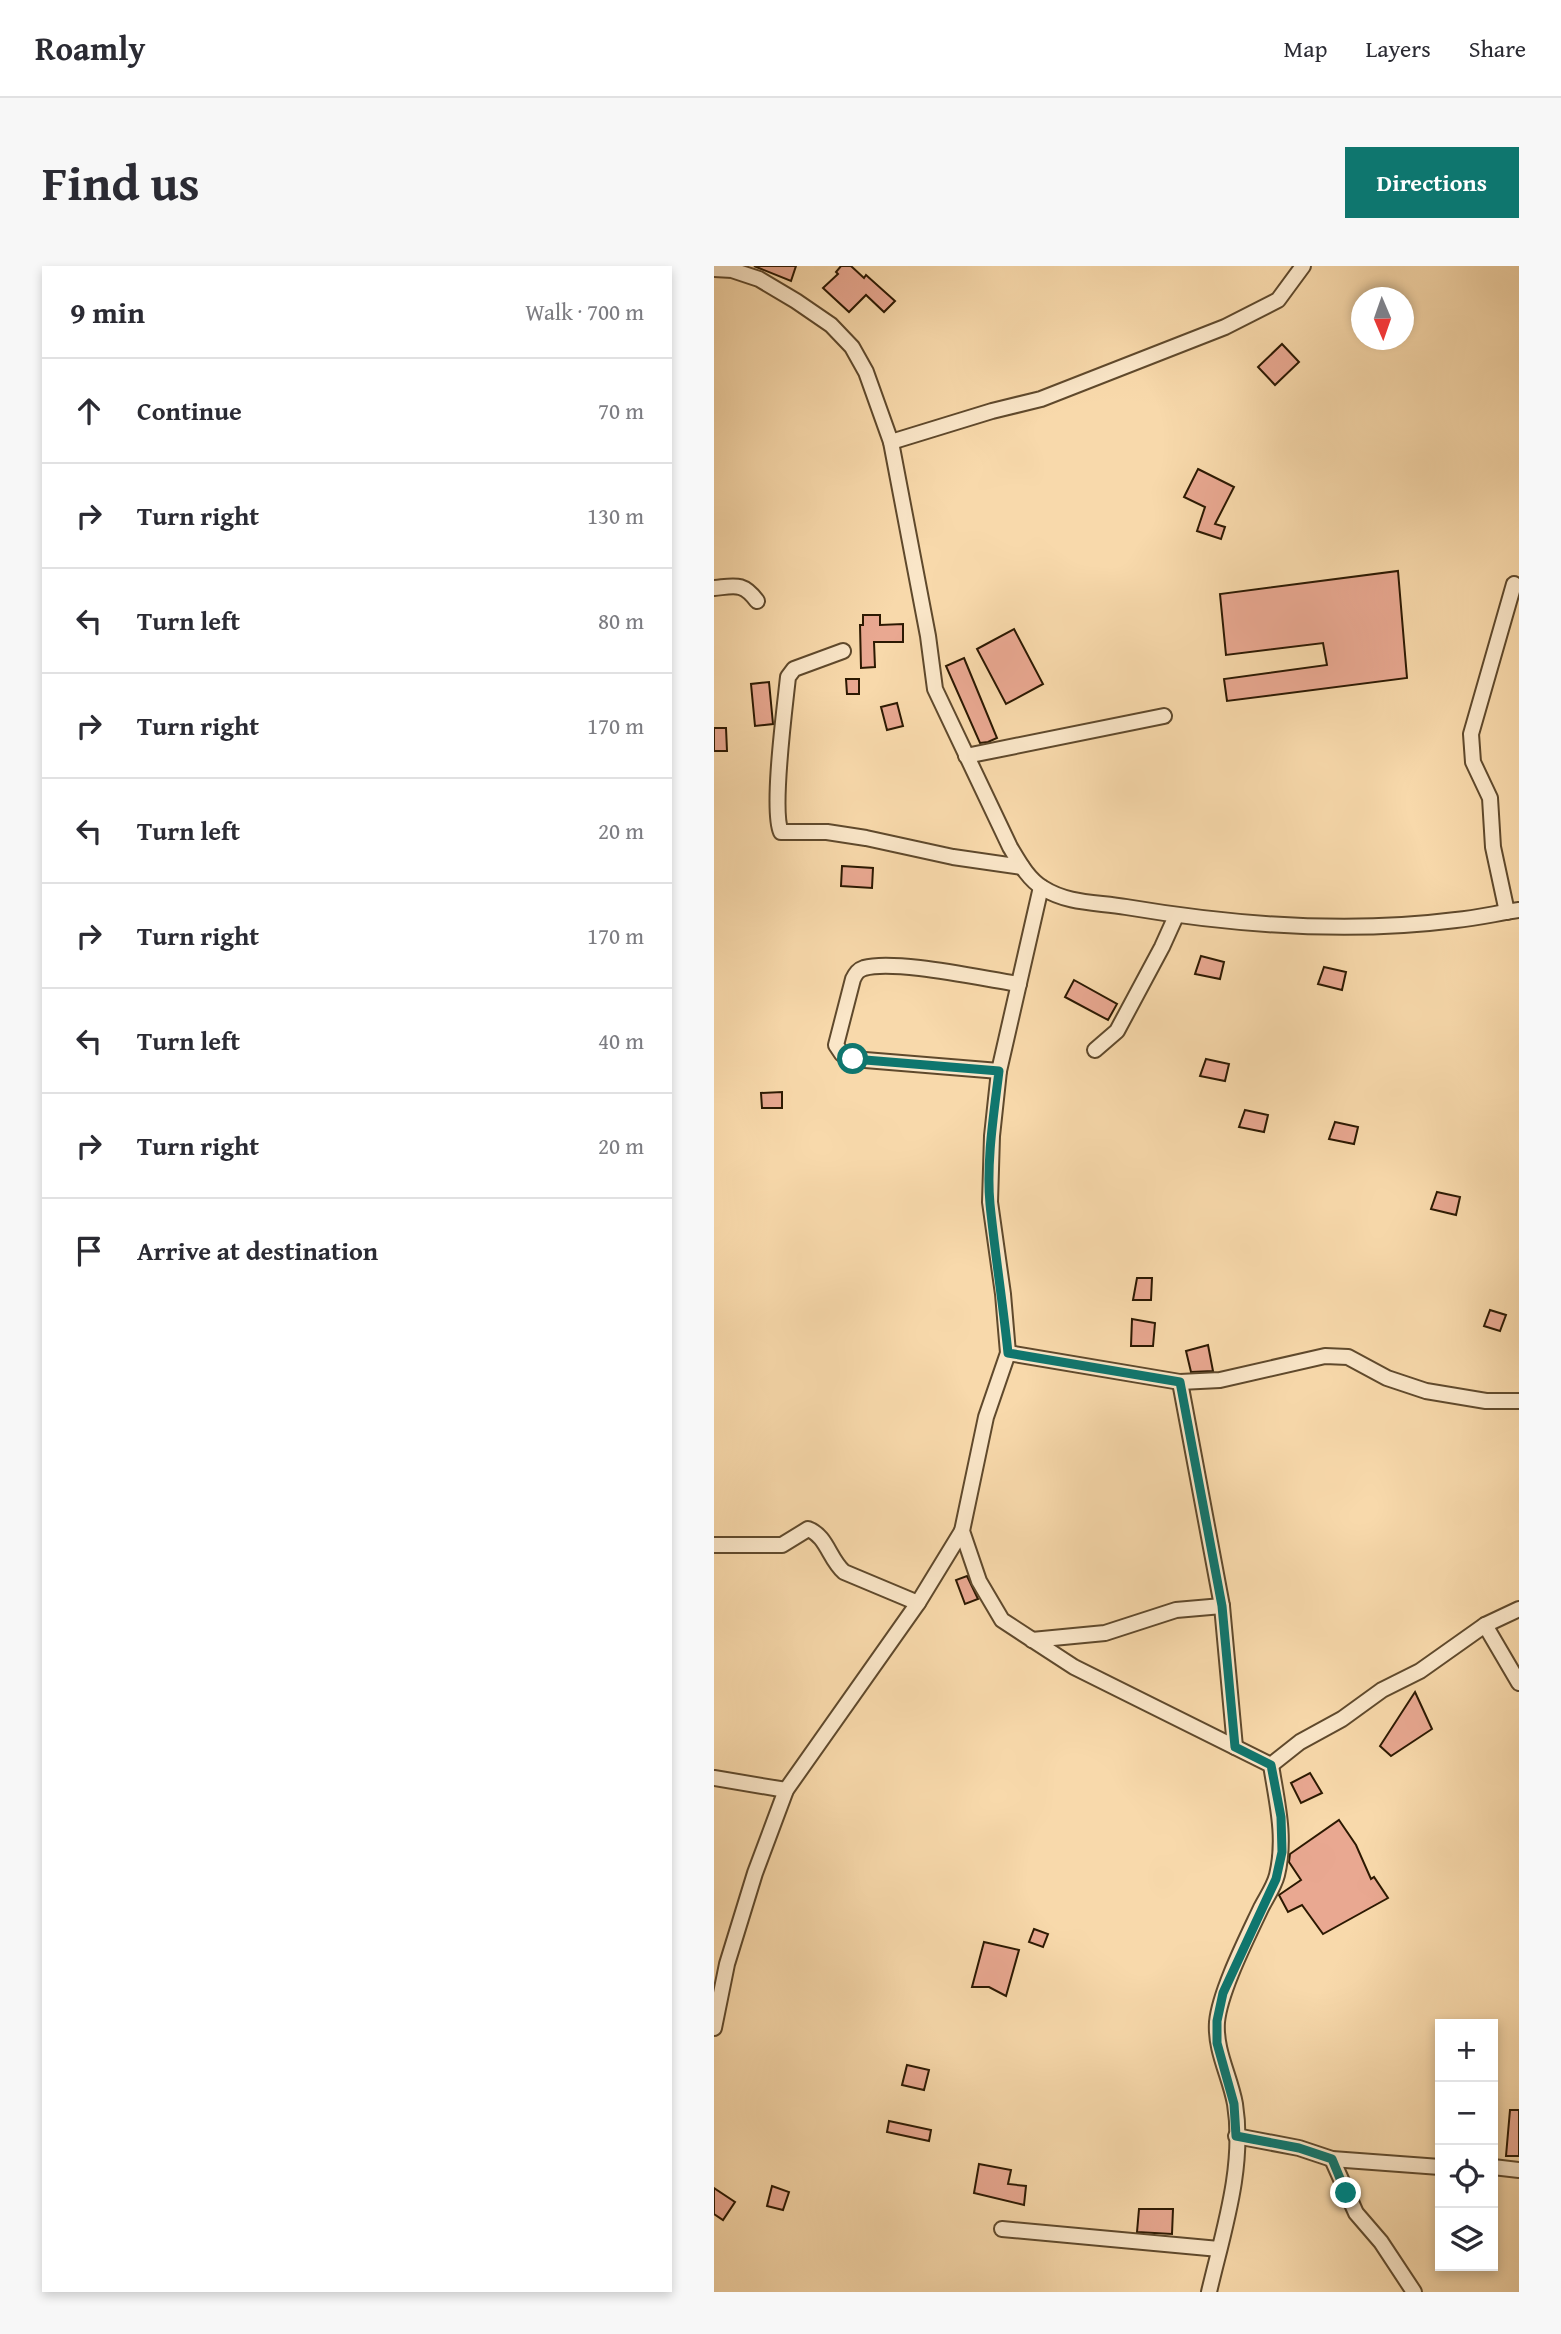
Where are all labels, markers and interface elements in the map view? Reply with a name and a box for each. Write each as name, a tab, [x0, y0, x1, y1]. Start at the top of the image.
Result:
text: Roamly	[35, 24, 145, 72]
text: Map	[1284, 31, 1327, 66]
text: Layers	[1365, 31, 1431, 66]
text: Share	[1469, 31, 1526, 66]
text: Find us	[42, 146, 200, 218]
button: Directions	[1345, 147, 1519, 218]
north arrow	[1351, 287, 1414, 350]
text: 9 min	[70, 290, 145, 334]
text: Walk · 700 m	[525, 295, 644, 328]
text: Continue	[137, 391, 242, 430]
icon: ahead	[70, 392, 108, 430]
text: 70 m	[598, 394, 644, 427]
text: Turn right	[137, 496, 259, 535]
icon: right	[70, 497, 108, 535]
text: 130 m	[587, 499, 644, 532]
text: Turn left	[137, 601, 240, 640]
icon: left	[70, 602, 108, 640]
text: 80 m	[598, 604, 644, 637]
text: Turn right	[137, 706, 259, 745]
icon: right	[70, 707, 108, 745]
text: 170 m	[587, 709, 644, 742]
text: Turn left	[137, 811, 240, 850]
icon: left	[70, 812, 108, 850]
text: 20 m	[598, 814, 644, 847]
text: Turn right	[137, 916, 259, 955]
icon: right	[70, 917, 108, 955]
text: 170 m	[587, 919, 644, 952]
text: Turn left	[137, 1021, 240, 1060]
icon: left	[70, 1022, 108, 1060]
text: 40 m	[598, 1024, 644, 1057]
route start	[837, 1043, 868, 1074]
text: Turn right	[137, 1126, 259, 1165]
icon: right	[70, 1127, 108, 1165]
text: 20 m	[598, 1129, 644, 1162]
text: Arrive at destination	[137, 1231, 378, 1270]
icon: arrive	[70, 1232, 108, 1270]
map controls	[1435, 2019, 1498, 2271]
button: +	[1435, 2019, 1498, 2082]
button: −	[1435, 2082, 1498, 2145]
button: locate	[1435, 2145, 1498, 2208]
route end	[1330, 2177, 1361, 2208]
button: layers	[1435, 2208, 1498, 2271]

